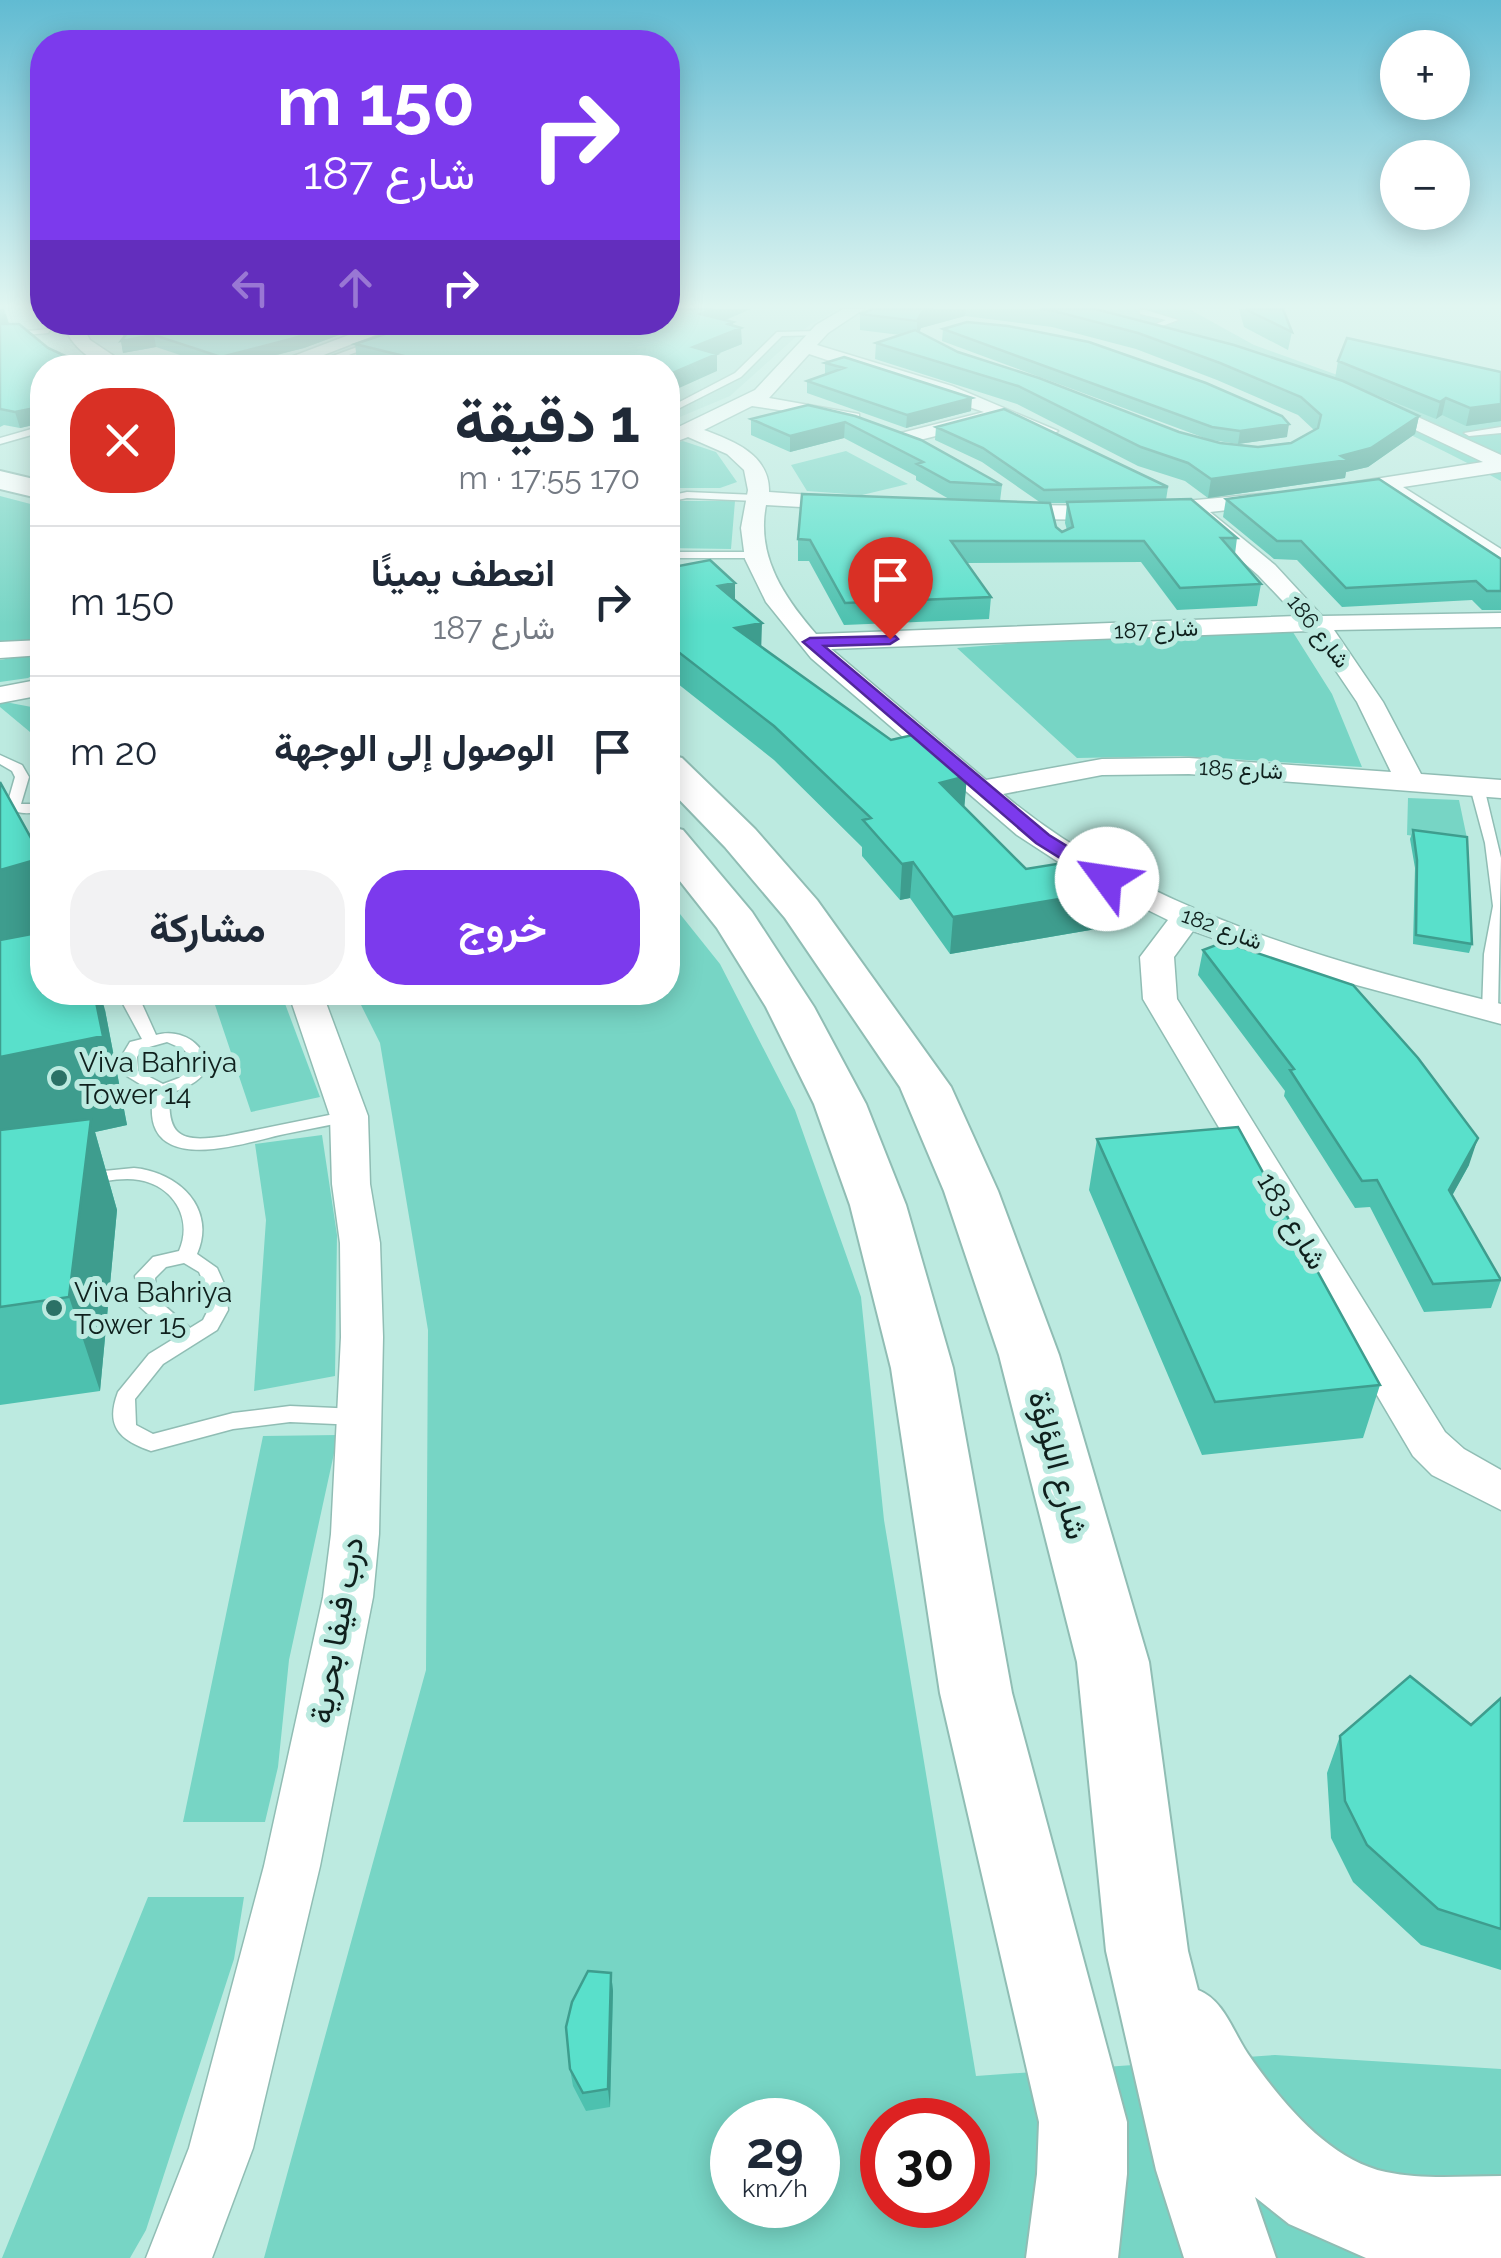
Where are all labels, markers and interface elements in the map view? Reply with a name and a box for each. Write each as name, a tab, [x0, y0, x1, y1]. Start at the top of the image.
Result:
map controls	[1380, 30, 1470, 230]
button: +	[1380, 30, 1470, 120]
text: 150 m	[277, 59, 475, 141]
icon: right	[510, 70, 640, 200]
button: −	[1380, 140, 1470, 230]
text: شارع 187	[303, 147, 475, 200]
icon: left	[223, 260, 278, 315]
icon: ahead	[328, 260, 383, 315]
icon: right	[433, 260, 488, 315]
text: 1 دقيقة	[454, 386, 640, 456]
button: close	[70, 388, 175, 493]
text: 170 m · 17:55	[458, 459, 640, 496]
pin	[848, 537, 933, 640]
text: انعطف يمينًا	[371, 550, 555, 595]
icon: arrive	[863, 552, 918, 607]
icon: right	[585, 574, 640, 629]
text: 150 m	[70, 579, 175, 624]
street label: شارع 186	[1281, 589, 1356, 674]
text: شارع 187	[433, 609, 555, 646]
street label: شارع 187	[1114, 615, 1199, 645]
icon: arrive	[585, 724, 640, 779]
text: الوصول إلى الوجهة	[274, 725, 555, 770]
text: 20 m	[70, 729, 158, 774]
street label: شارع 185	[1198, 754, 1284, 786]
position arrow	[1055, 827, 1159, 931]
button: مشاركة	[70, 870, 345, 985]
button: خروج	[365, 870, 640, 985]
street label: شارع 182	[1177, 901, 1266, 956]
place label: Viva Bahriya Tower 14	[79, 1046, 237, 1111]
marker: Viva Bahriya Tower 14	[48, 1067, 70, 1089]
street label: شارع 183	[1249, 1167, 1334, 1276]
place label: Viva Bahriya Tower 15	[74, 1276, 232, 1341]
marker: Viva Bahriya Tower 15	[43, 1297, 65, 1319]
street label: شارع اللؤلؤة	[1018, 1387, 1097, 1544]
street label: درب فيفا بحرية	[301, 1534, 373, 1727]
speed limit sign: 30	[860, 2098, 990, 2228]
text: 29	[746, 2121, 804, 2180]
text: km/h	[742, 2173, 808, 2203]

